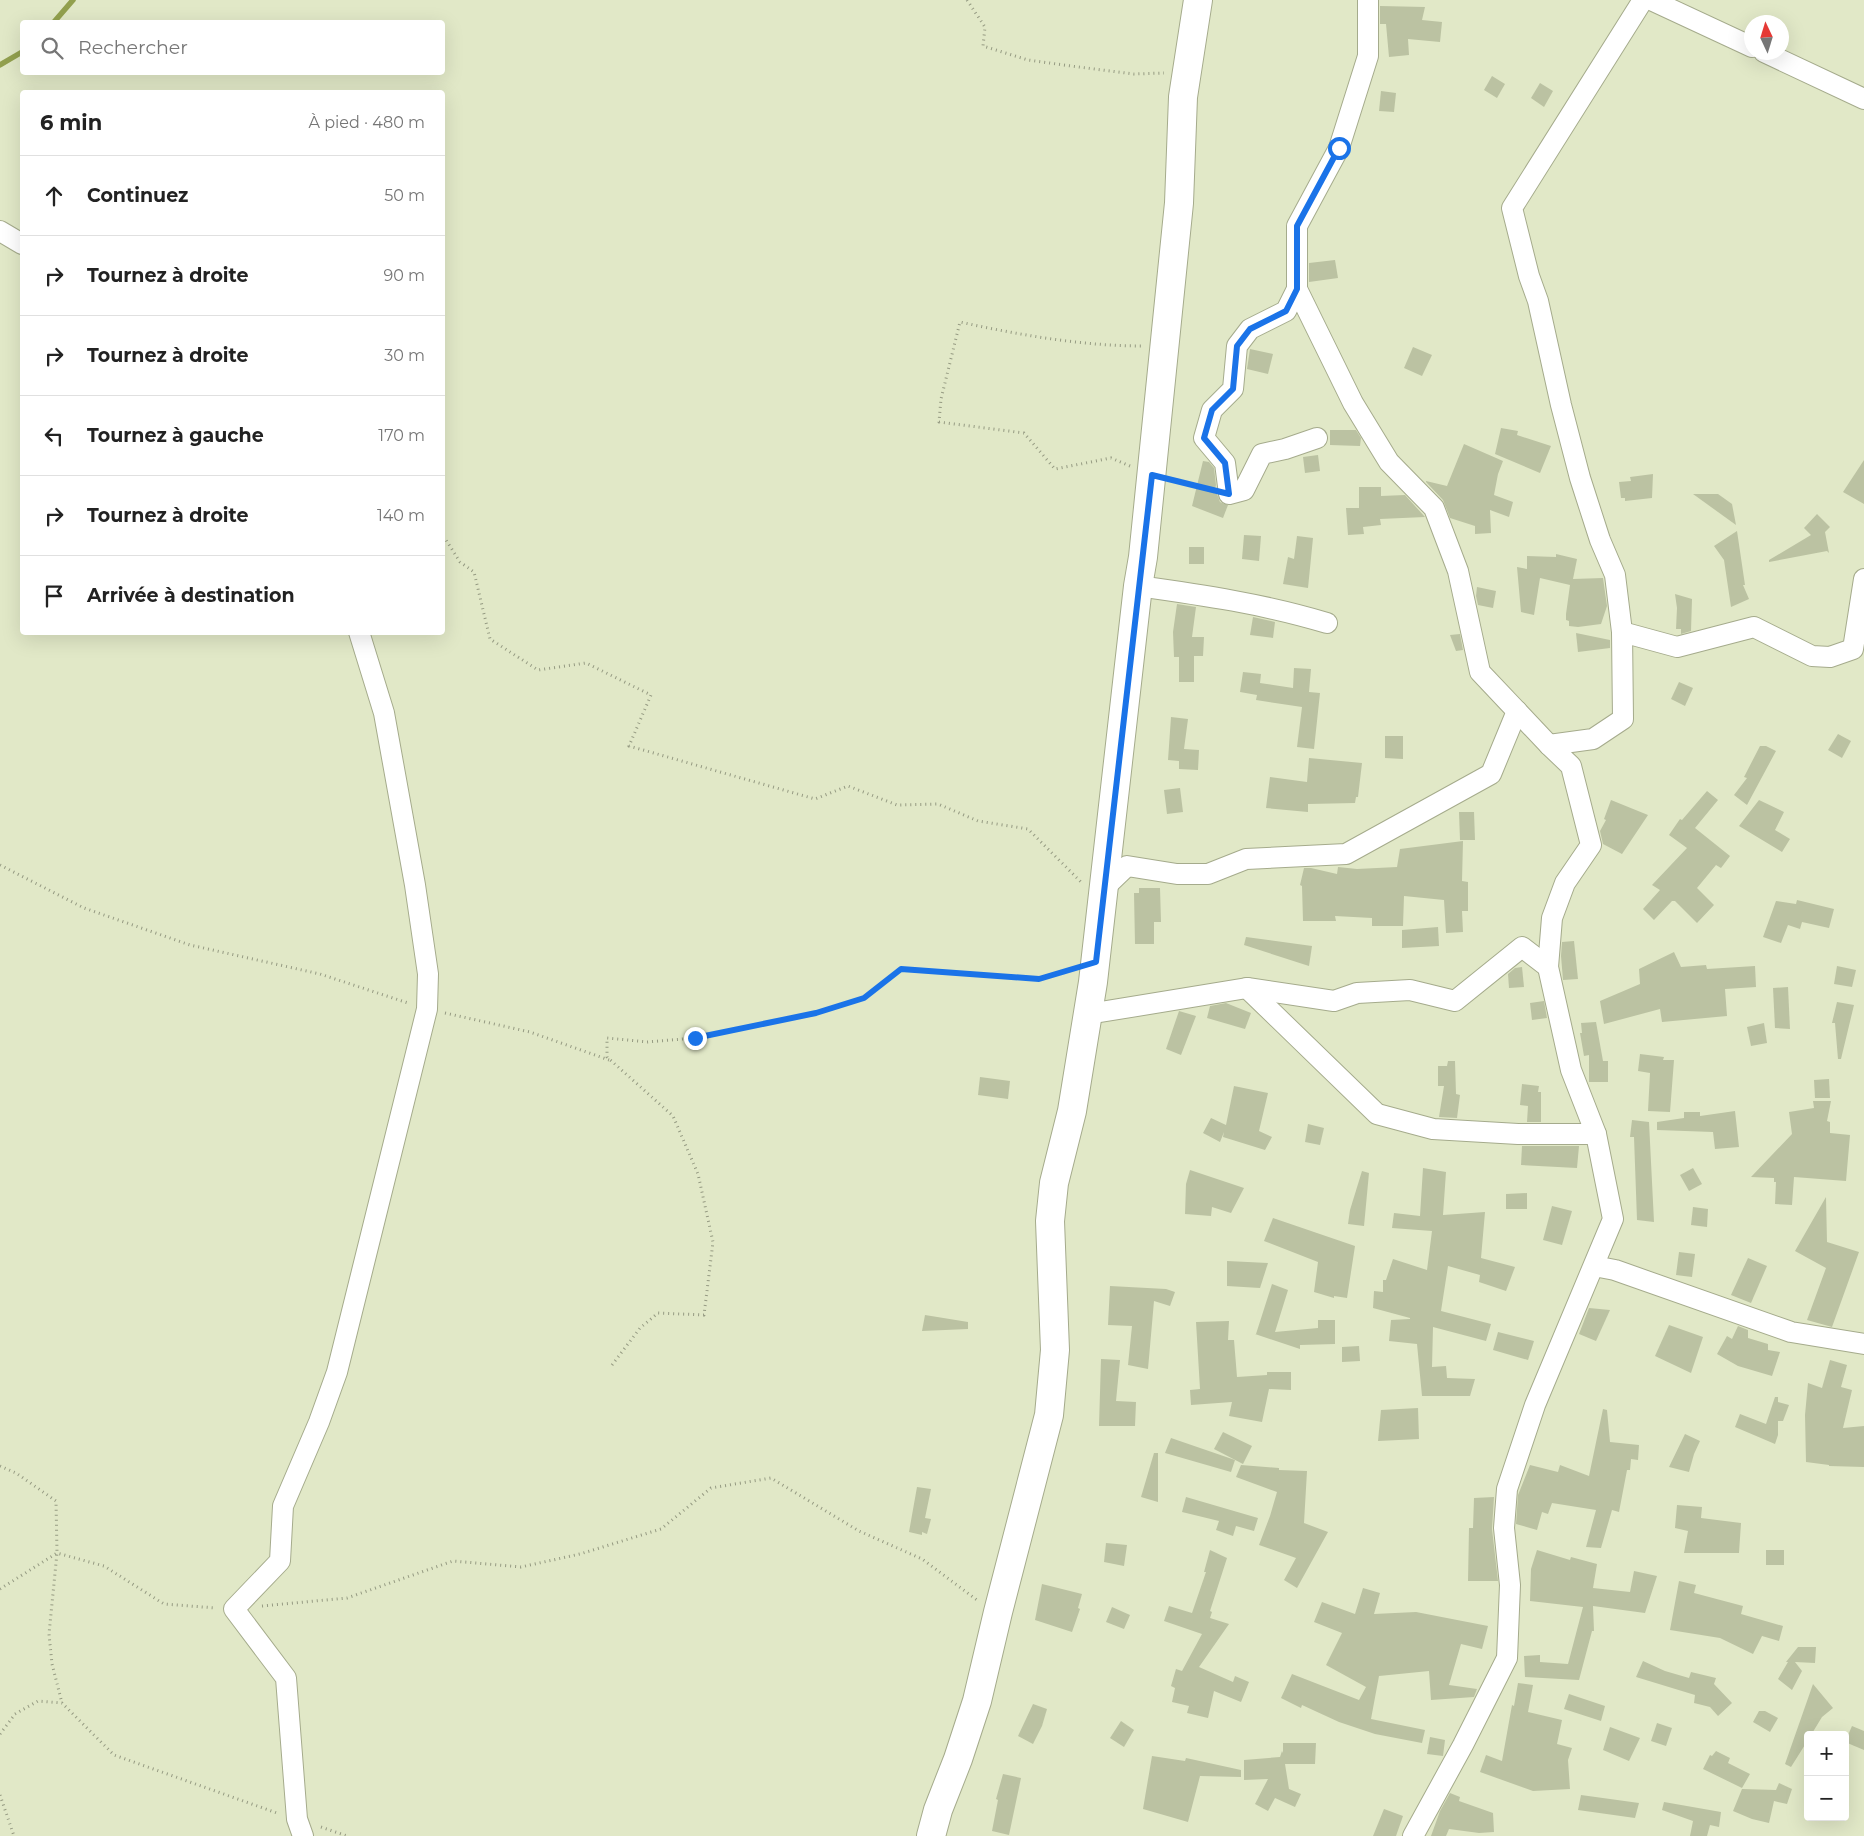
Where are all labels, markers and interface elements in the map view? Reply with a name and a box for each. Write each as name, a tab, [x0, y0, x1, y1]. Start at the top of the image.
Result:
north arrow	[1744, 15, 1789, 60]
search box	[20, 20, 445, 75]
icon: search	[38, 34, 66, 62]
text: Rechercher	[78, 36, 188, 59]
text: 6 min	[40, 110, 102, 135]
text: À pied · 480 m	[309, 113, 425, 132]
route start	[1328, 137, 1351, 160]
icon: ahead	[40, 182, 68, 210]
text: Continuez	[87, 184, 188, 207]
text: 50 m	[384, 186, 425, 205]
icon: right	[40, 262, 68, 290]
text: Tournez à droite	[87, 264, 248, 287]
text: 90 m	[383, 266, 425, 285]
icon: right	[40, 342, 68, 370]
text: Tournez à droite	[87, 344, 248, 367]
text: 30 m	[384, 346, 425, 365]
icon: left	[40, 422, 68, 450]
text: Tournez à gauche	[87, 424, 264, 447]
text: 170 m	[378, 426, 425, 445]
icon: right	[40, 502, 68, 530]
text: Tournez à droite	[87, 504, 248, 527]
text: 140 m	[377, 506, 425, 525]
icon: arrive	[40, 582, 68, 610]
text: Arrivée à destination	[87, 584, 295, 607]
route end	[684, 1027, 707, 1050]
map controls	[1804, 1731, 1849, 1821]
button: +	[1804, 1731, 1849, 1776]
button: −	[1804, 1776, 1849, 1821]

